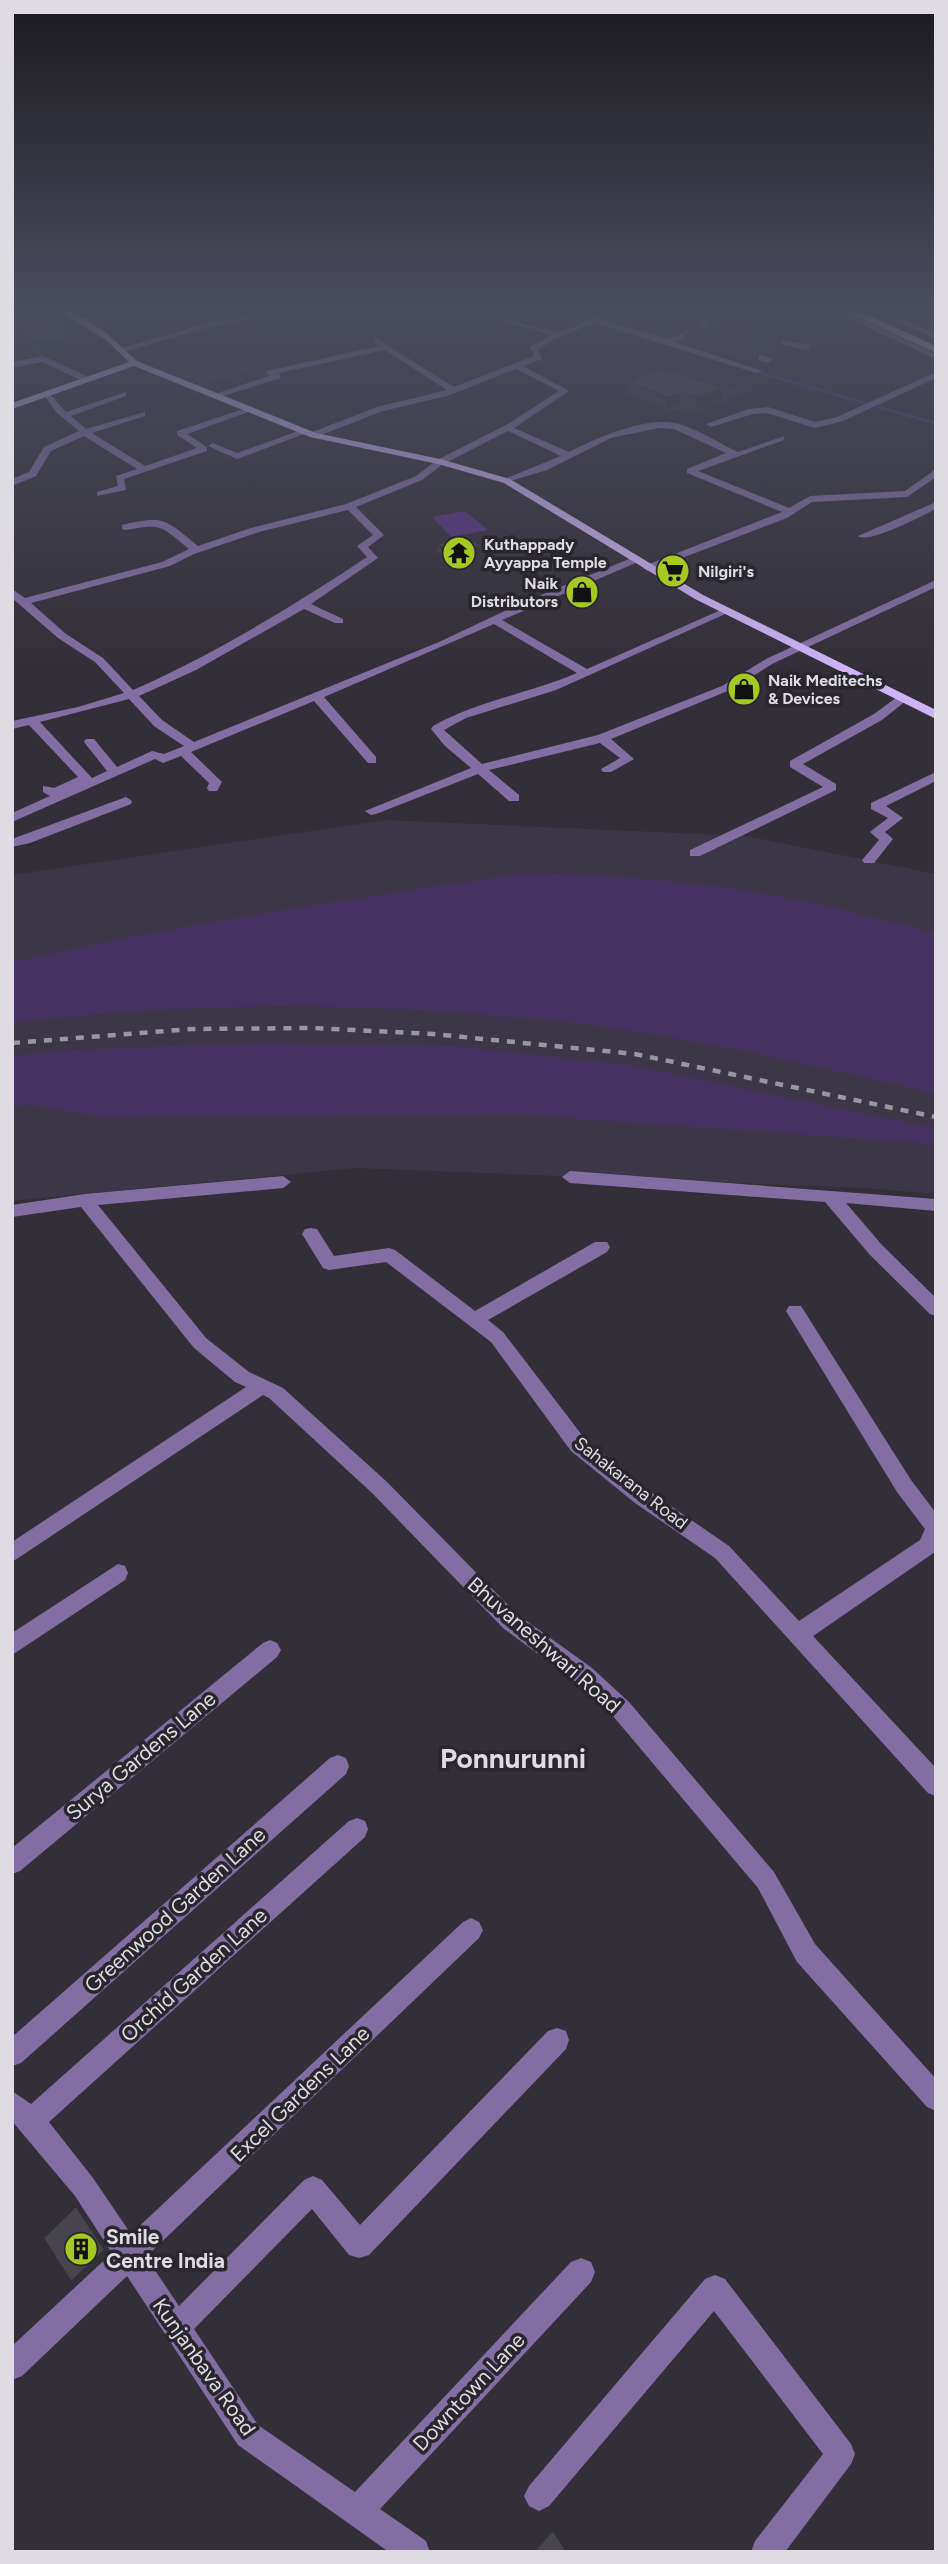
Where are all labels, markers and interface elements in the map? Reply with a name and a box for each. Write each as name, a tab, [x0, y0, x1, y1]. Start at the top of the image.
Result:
temple icon: Kuthappady Ayyappa Temple	[440, 534, 478, 572]
place label: Kuthappady Ayyappa Temple	[484, 535, 607, 572]
supermarket icon: Nilgiri's	[654, 552, 692, 590]
place label: Nilgiri's	[698, 562, 754, 581]
shop icon: Naik Distributors	[563, 573, 601, 611]
place label: Naik Distributors	[471, 574, 559, 611]
shop icon: Naik Meditechs & Devices	[725, 670, 763, 708]
place label: Naik Meditechs & Devices	[768, 671, 883, 708]
street label: Sahakarana Road	[570, 1432, 692, 1534]
street label: Bhuvaneshwari Road	[463, 1571, 626, 1718]
street label: Surya Gardens Lane	[61, 1686, 221, 1825]
district label: Ponnurunni	[440, 1741, 586, 1775]
street label: Greenwood Garden Lane	[79, 1822, 270, 1998]
street label: Orchid Garden Lane	[115, 1902, 272, 2047]
street label: Excel Gardens Lane	[225, 2021, 375, 2167]
place label: Smile Centre India	[106, 2224, 225, 2273]
building icon: Smile Centre India	[62, 2230, 100, 2268]
street label: Kunjanbava Road	[148, 2293, 261, 2440]
street label: Downtown Lane	[407, 2327, 530, 2456]

